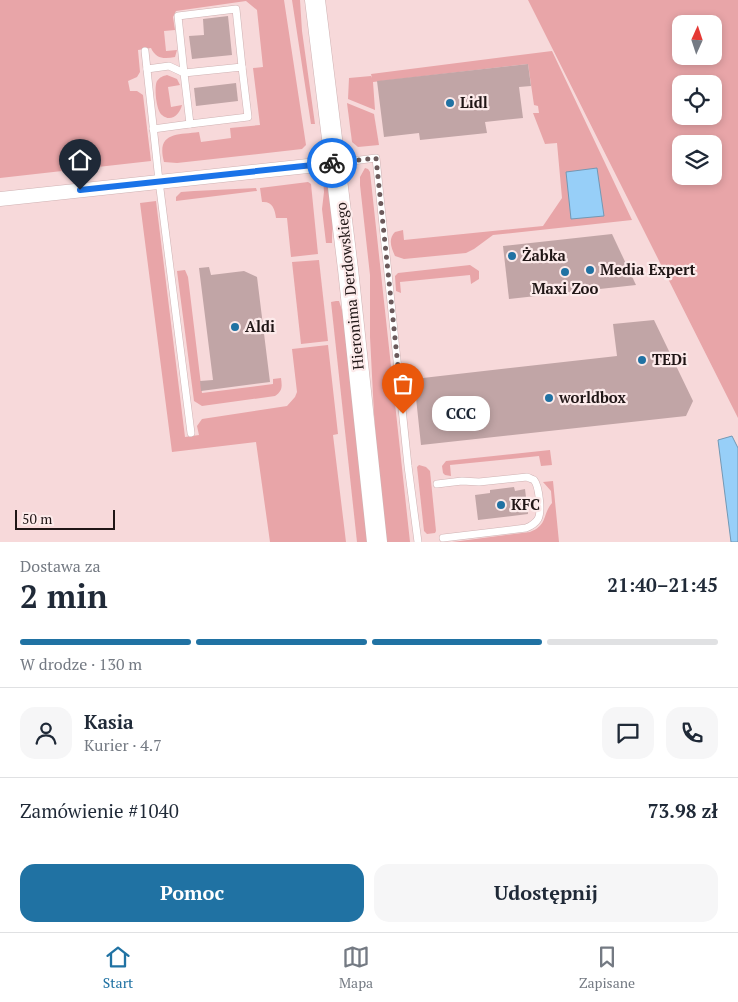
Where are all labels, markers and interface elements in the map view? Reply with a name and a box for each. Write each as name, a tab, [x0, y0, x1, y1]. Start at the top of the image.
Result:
north arrow	[672, 15, 722, 65]
map controls	[672, 15, 722, 185]
button: locate	[672, 75, 722, 125]
place label: Lidl	[460, 92, 488, 112]
marker: Lidl	[444, 97, 456, 109]
button: layers	[672, 135, 722, 185]
courier	[307, 138, 357, 188]
pin	[59, 139, 101, 190]
icon: home	[66, 146, 94, 174]
icon: bike	[318, 149, 346, 177]
street label: Hieronima Derdowskiego	[330, 201, 368, 371]
place label: Żabka	[522, 245, 566, 265]
marker: Żabka	[506, 250, 518, 262]
place label: Media Expert	[600, 259, 695, 279]
marker: Media Expert	[584, 264, 596, 276]
marker: Maxi Zoo	[559, 266, 571, 278]
place label: Maxi Zoo	[532, 278, 598, 298]
place label: Aldi	[245, 316, 275, 336]
marker: Aldi	[229, 321, 241, 333]
place label: TEDi	[652, 349, 687, 369]
marker: TEDi	[636, 354, 648, 366]
pin	[382, 363, 424, 414]
icon: bag	[389, 370, 417, 398]
place label: worldbox	[558, 387, 626, 407]
marker: worldbox	[543, 392, 555, 404]
callout: CCC	[433, 396, 490, 432]
text: CCC	[446, 402, 476, 424]
place label: KFC	[511, 494, 540, 514]
marker: KFC	[495, 499, 507, 511]
scale bar	[15, 507, 115, 530]
text: 50 m	[22, 509, 52, 528]
text: Dostawa za	[20, 555, 101, 577]
text: 21:40–21:45	[607, 572, 718, 597]
text: 2 min	[20, 575, 108, 617]
text: W drodze · 130 m	[20, 653, 142, 675]
button: person	[20, 707, 72, 759]
button: chat	[602, 707, 654, 759]
button: phone	[666, 707, 718, 759]
text: Kasia	[84, 709, 134, 734]
text: Kurier · 4.7	[84, 734, 162, 756]
text: Zamówienie #1040	[20, 798, 179, 823]
text: 73.98 zł	[648, 798, 718, 823]
button: Pomoc	[20, 864, 364, 922]
button: Udostępnij	[374, 864, 718, 922]
tab: Start	[103, 943, 133, 992]
tab: Mapa	[339, 943, 373, 992]
tab: Zapisane	[579, 943, 635, 992]

